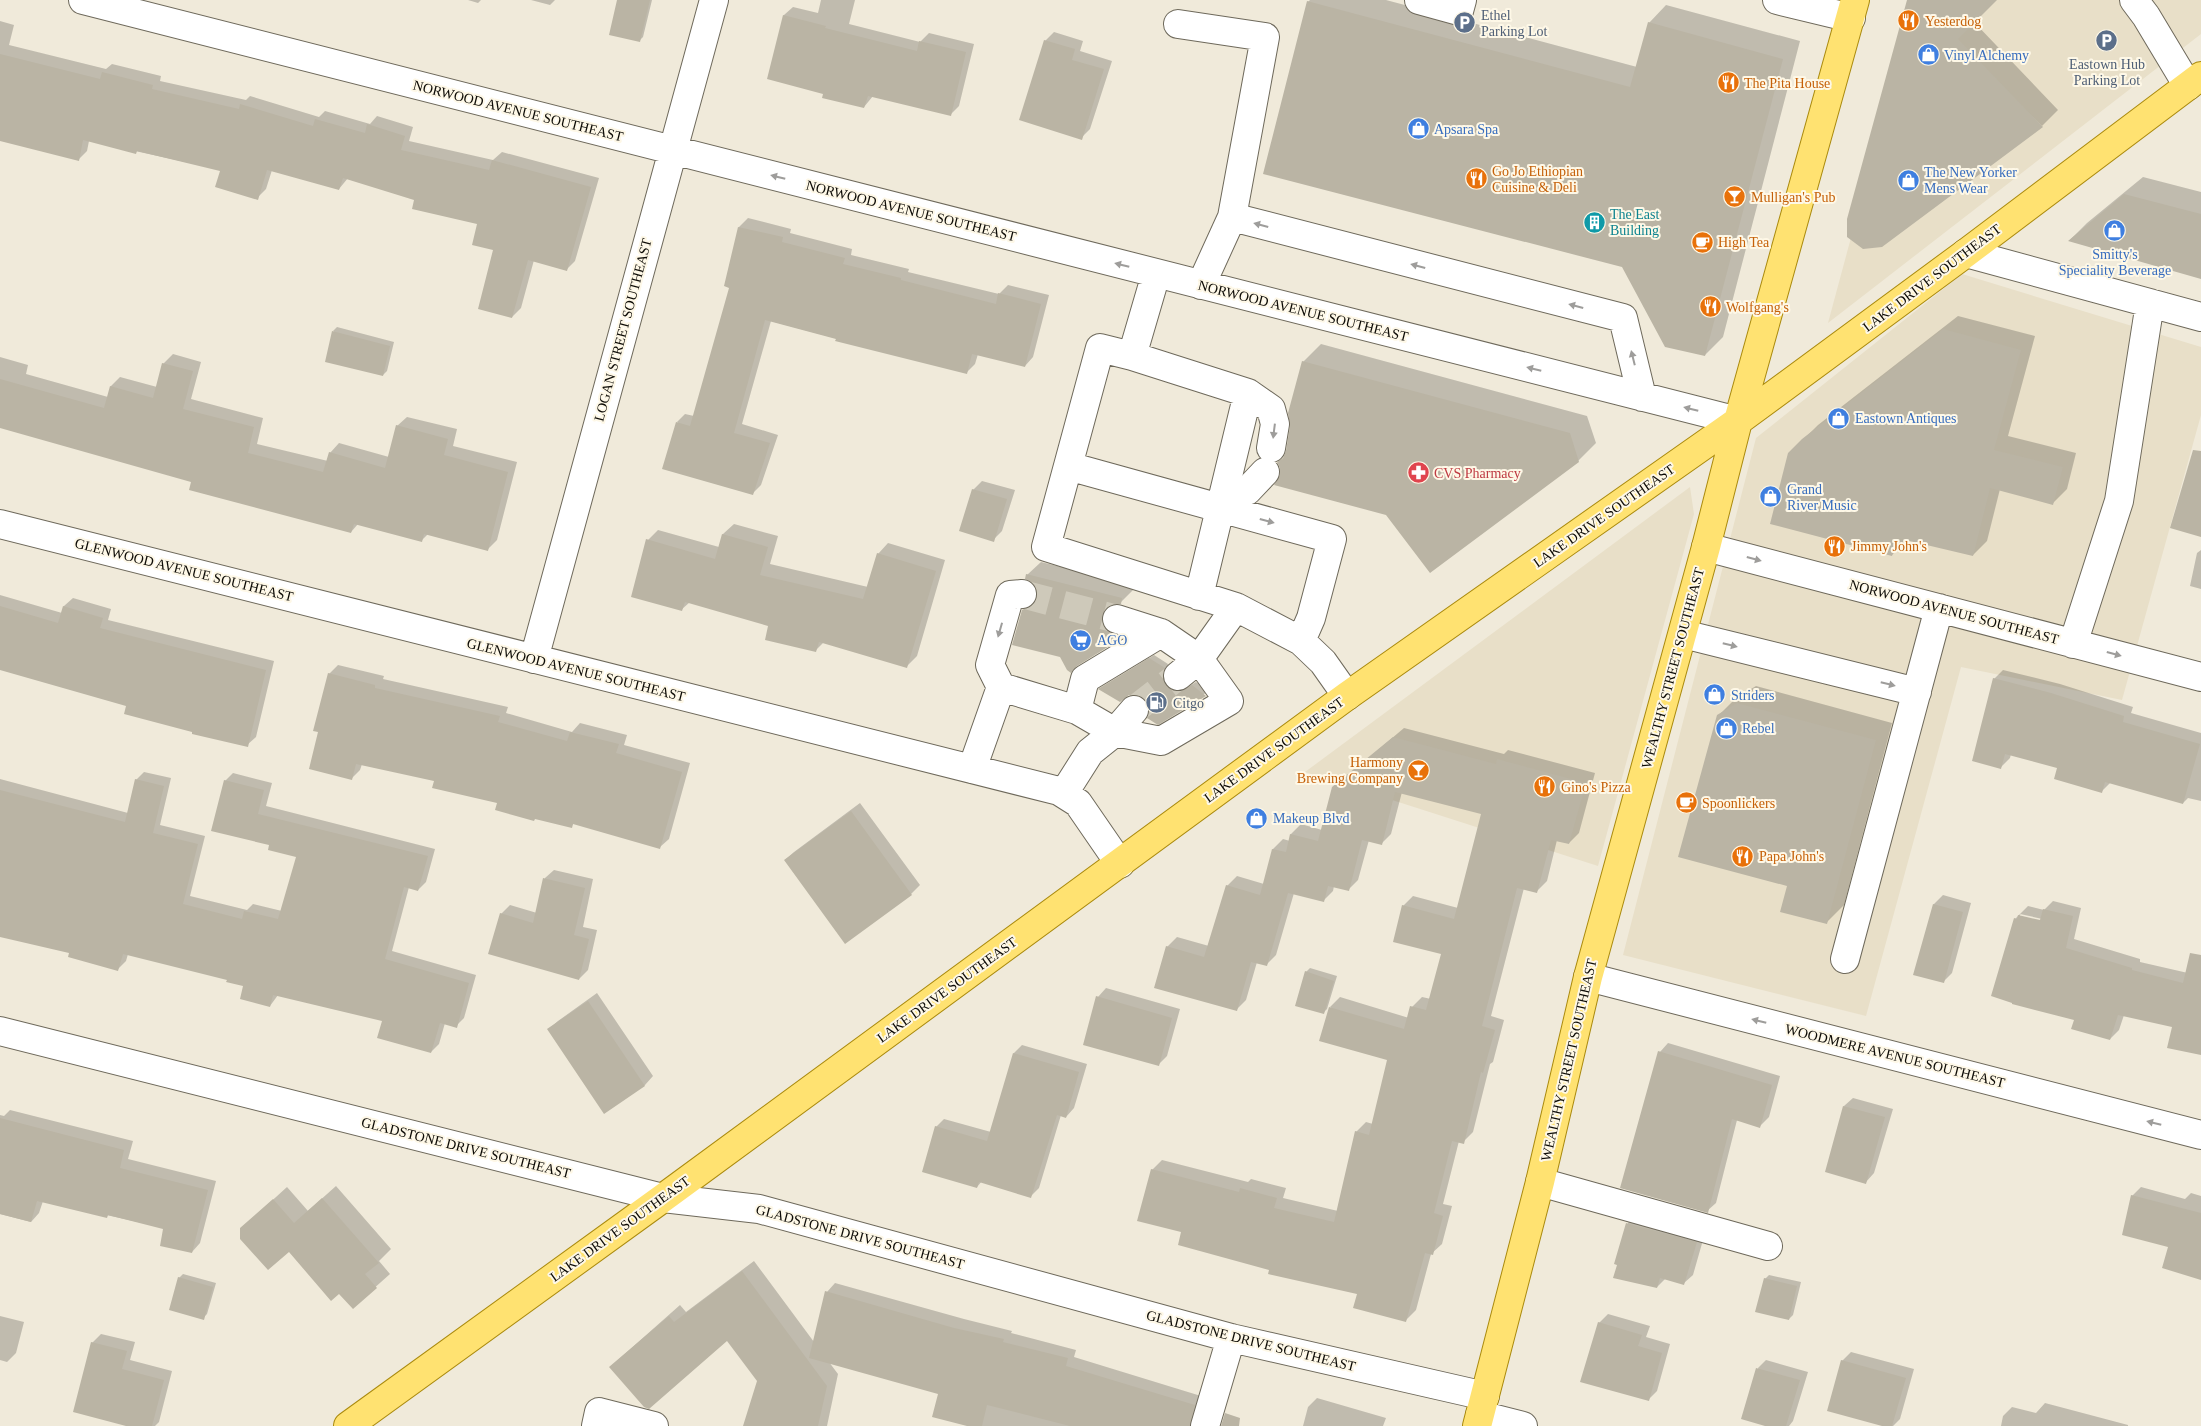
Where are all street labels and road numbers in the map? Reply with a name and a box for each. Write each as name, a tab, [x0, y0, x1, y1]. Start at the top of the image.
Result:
street label: NORWOOD AVENUE SOUTHEAST	[411, 78, 625, 145]
street label: NORWOOD AVENUE SOUTHEAST	[804, 178, 1018, 245]
street label: LAKE DRIVE SOUTHEAST	[1860, 221, 2004, 335]
street label: LOGAN STREET SOUTHEAST	[591, 236, 655, 423]
street label: NORWOOD AVENUE SOUTHEAST	[1196, 278, 1410, 345]
street label: LAKE DRIVE SOUTHEAST	[1531, 461, 1678, 571]
street label: GLENWOOD AVENUE SOUTHEAST	[73, 536, 295, 605]
street label: WEALTHY STREET SOUTHEAST	[1639, 566, 1707, 770]
street label: NORWOOD AVENUE SOUTHEAST	[1848, 577, 2061, 647]
street label: GLENWOOD AVENUE SOUTHEAST	[465, 636, 687, 705]
street label: LAKE DRIVE SOUTHEAST	[1201, 694, 1347, 806]
street label: LAKE DRIVE SOUTHEAST	[874, 934, 1020, 1046]
street label: WEALTHY STREET SOUTHEAST	[1538, 957, 1600, 1163]
street label: WOODMERE AVENUE SOUTHEAST	[1784, 1021, 2007, 1091]
street label: GLADSTONE DRIVE SOUTHEAST	[360, 1115, 573, 1181]
street label: LAKE DRIVE SOUTHEAST	[547, 1173, 693, 1285]
street label: GLADSTONE DRIVE SOUTHEAST	[754, 1202, 966, 1272]
street label: GLADSTONE DRIVE SOUTHEAST	[1145, 1308, 1358, 1374]

